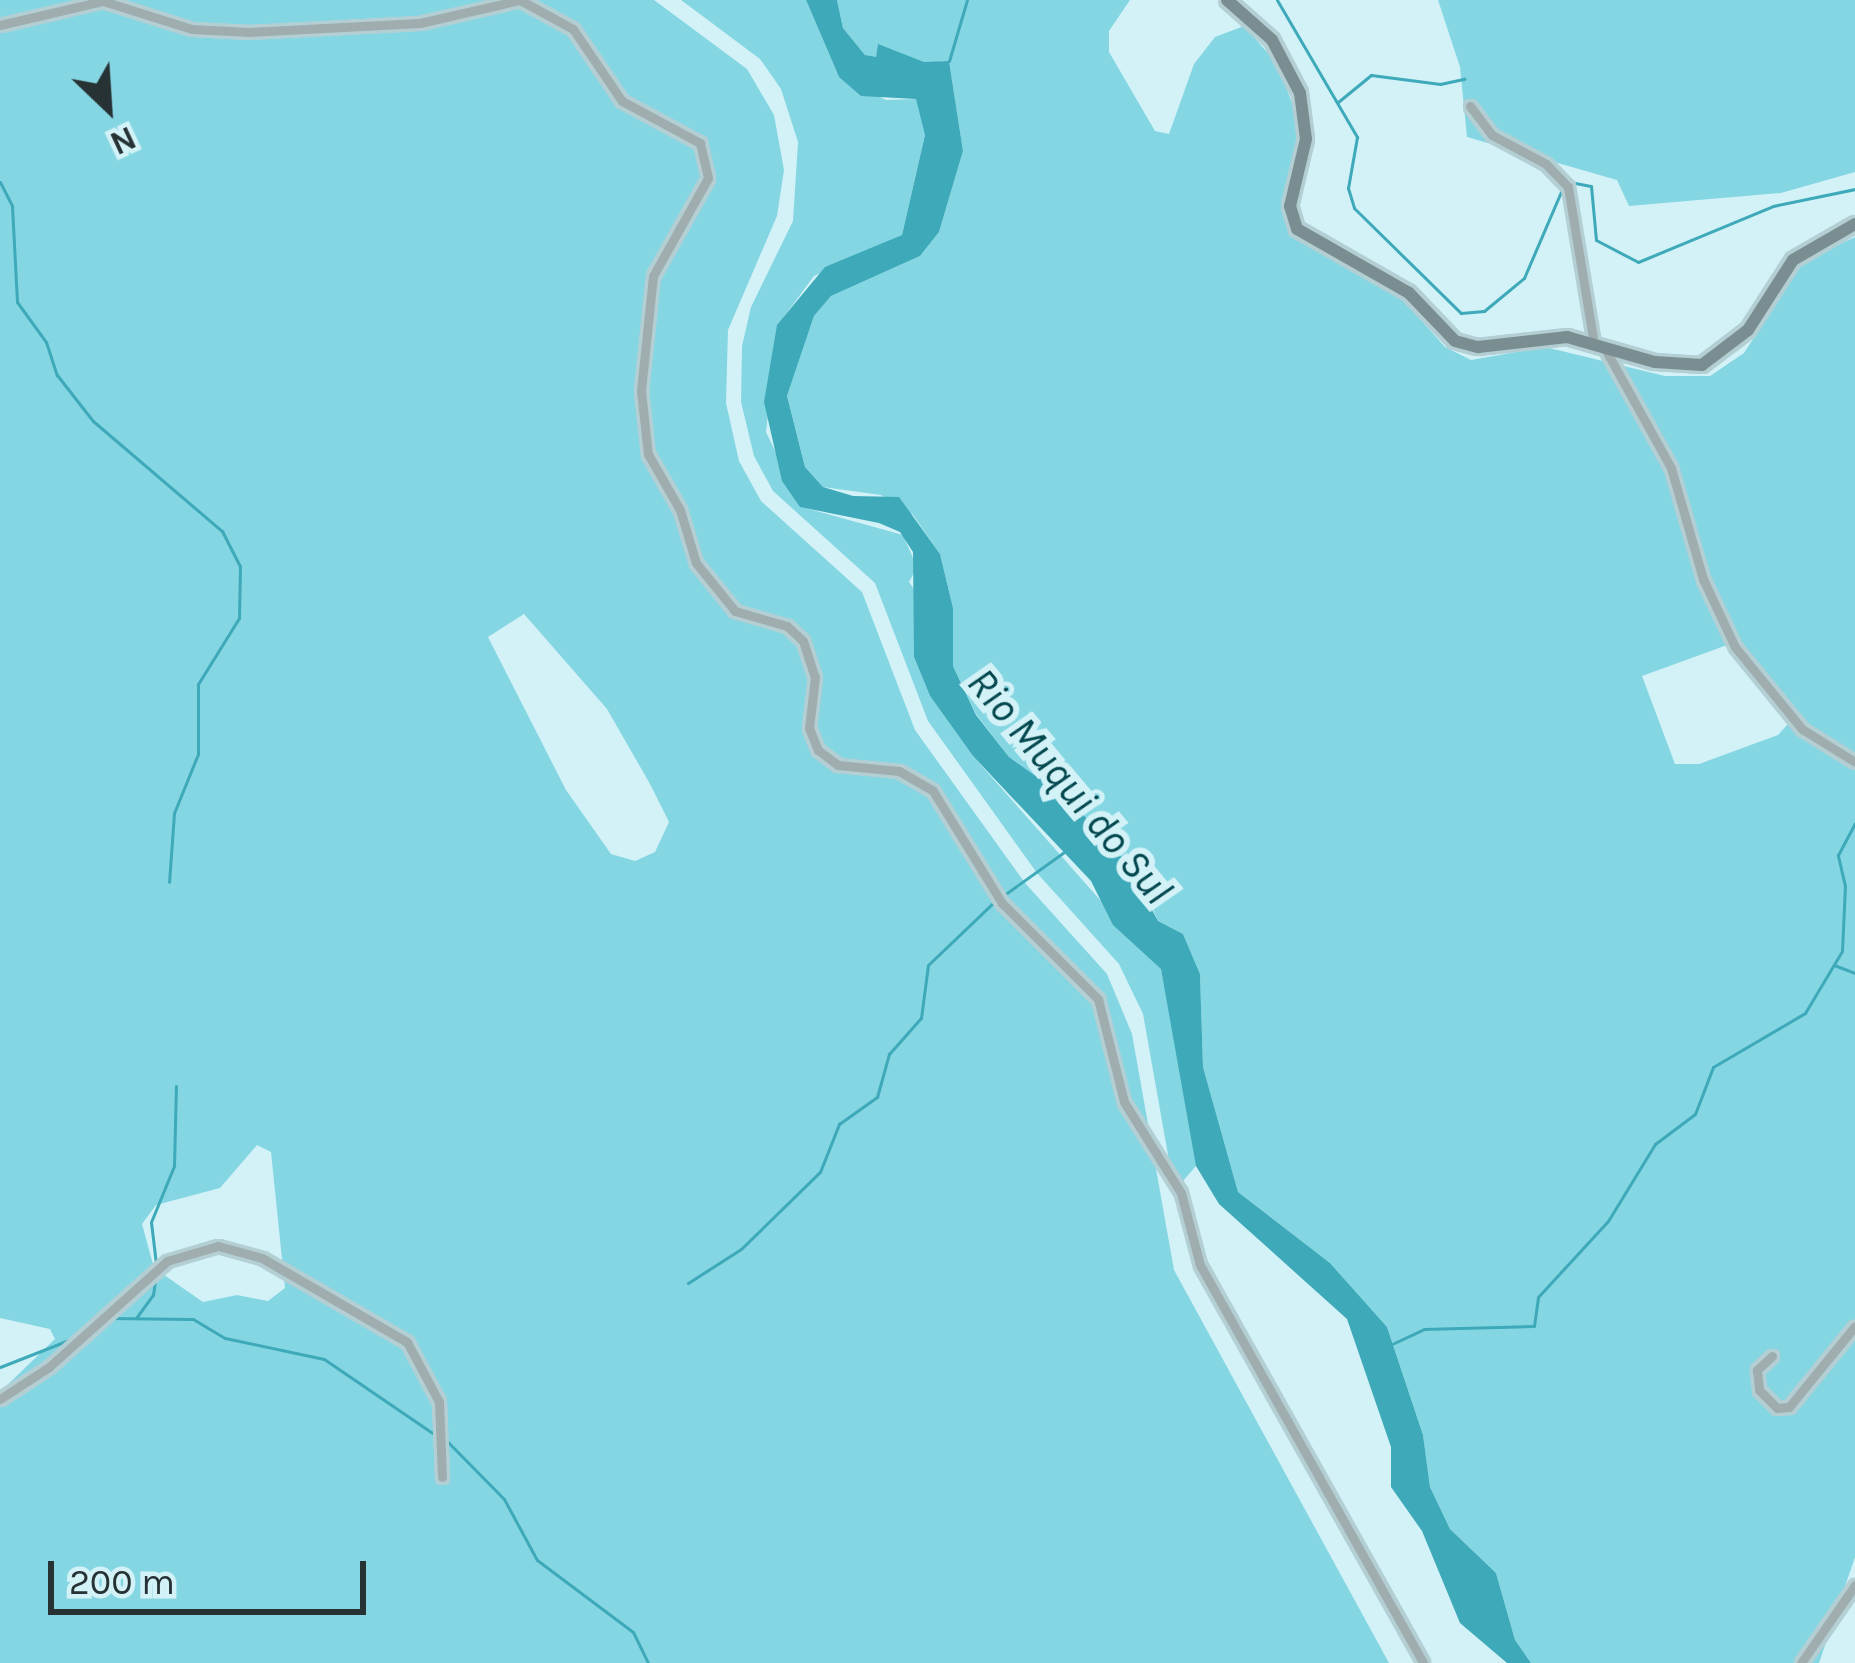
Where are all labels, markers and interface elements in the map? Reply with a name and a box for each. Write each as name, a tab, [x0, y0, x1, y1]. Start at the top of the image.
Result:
north arrow	[48, 48, 168, 168]
text: N	[104, 118, 142, 163]
water label: Rio Muqui do Sul	[957, 658, 1183, 914]
scale bar	[54, 1537, 372, 1611]
text: 200 m	[69, 1561, 175, 1603]

